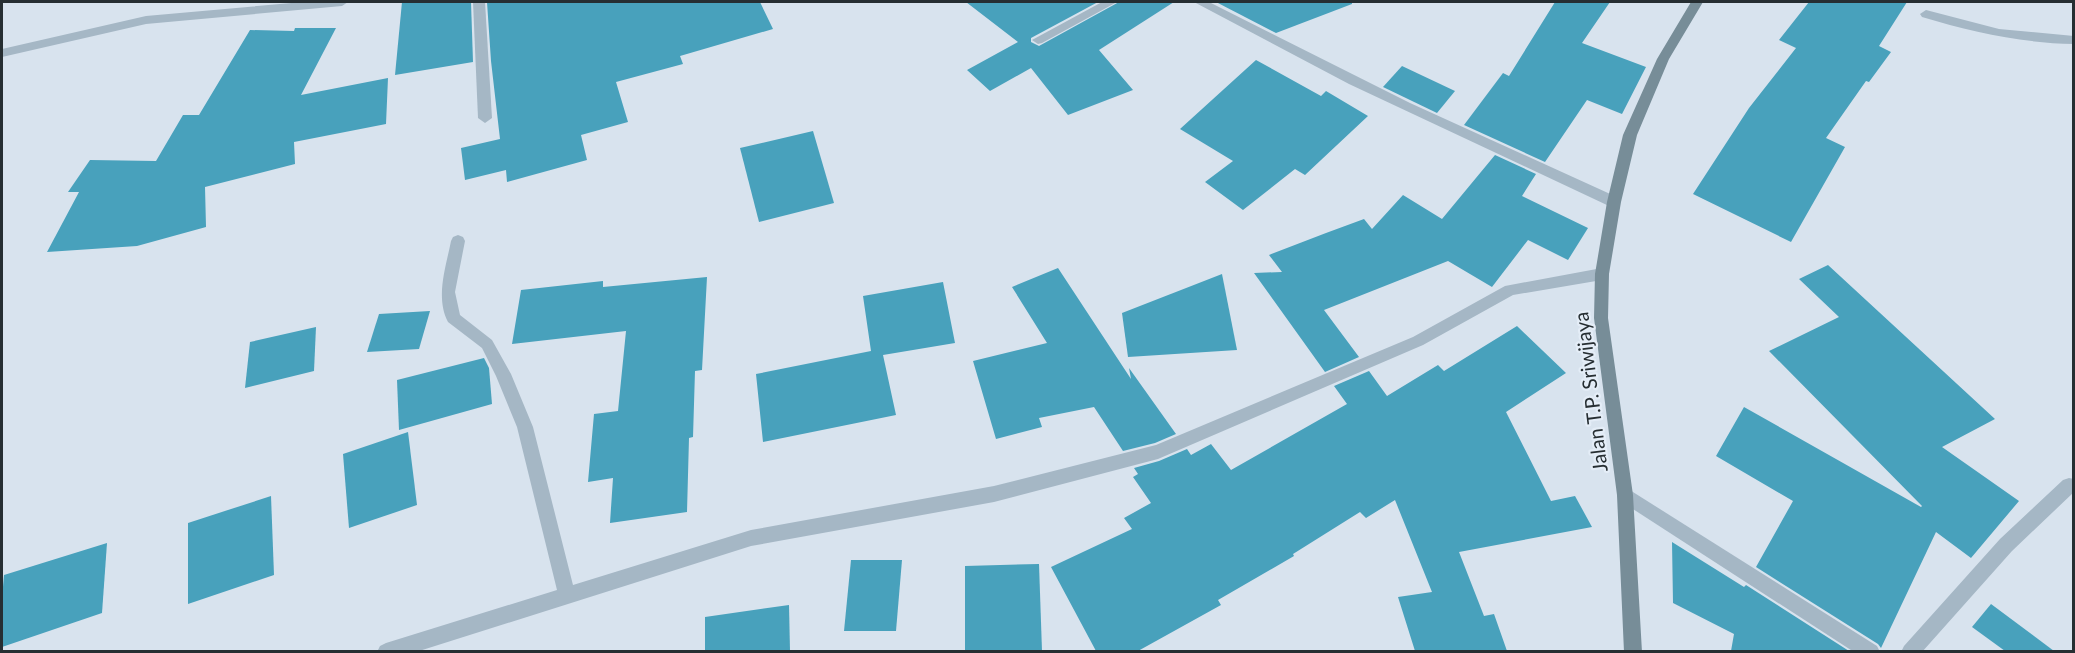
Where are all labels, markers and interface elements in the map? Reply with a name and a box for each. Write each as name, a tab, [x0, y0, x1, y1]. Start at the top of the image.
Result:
street label: Jalan T.P. Sriwijaya	[1568, 311, 1612, 474]

